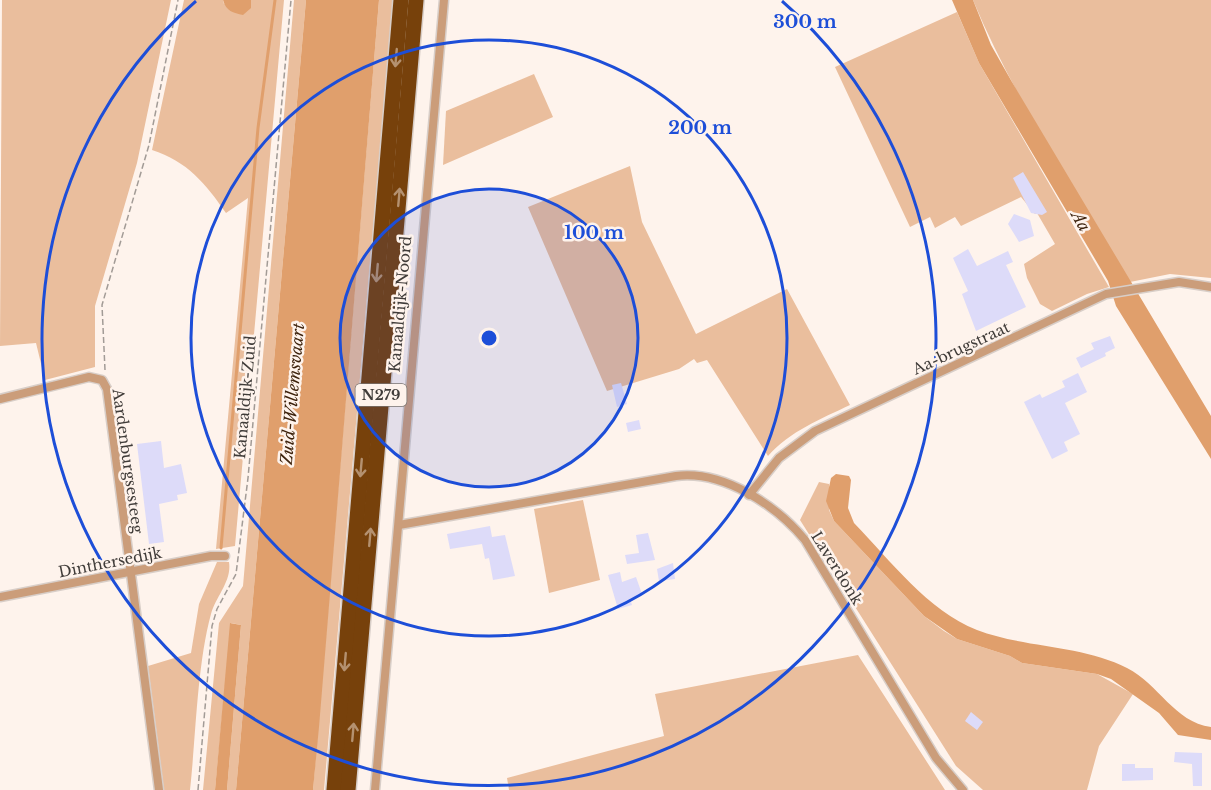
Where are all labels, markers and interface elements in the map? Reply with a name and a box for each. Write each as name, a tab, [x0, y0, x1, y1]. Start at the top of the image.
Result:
text: 300 m	[773, 11, 837, 33]
one-way arrow	[390, 48, 401, 68]
text: 200 m	[668, 117, 732, 139]
one-way arrow	[394, 187, 405, 207]
water label: Aa	[1066, 205, 1095, 235]
text: 100 m	[564, 222, 624, 244]
street label: Kanaaldijk-Noord	[385, 235, 415, 373]
one-way arrow	[371, 263, 382, 283]
street label: Aa-brugstraat	[909, 317, 1013, 379]
water label: Zuid-Willemsvaart	[276, 322, 308, 467]
centre of rings	[479, 328, 499, 348]
street label: Kanaaldijk-Zuid	[230, 335, 260, 459]
road number: N279	[356, 384, 406, 406]
street label: Aardenburgsesteeg	[108, 386, 148, 536]
one-way arrow	[355, 457, 366, 477]
one-way arrow	[364, 528, 375, 548]
street label: Laverdonk	[807, 528, 867, 609]
street label: Dinthersedijk	[57, 543, 164, 581]
one-way arrow	[339, 652, 350, 672]
one-way arrow	[348, 722, 359, 742]

